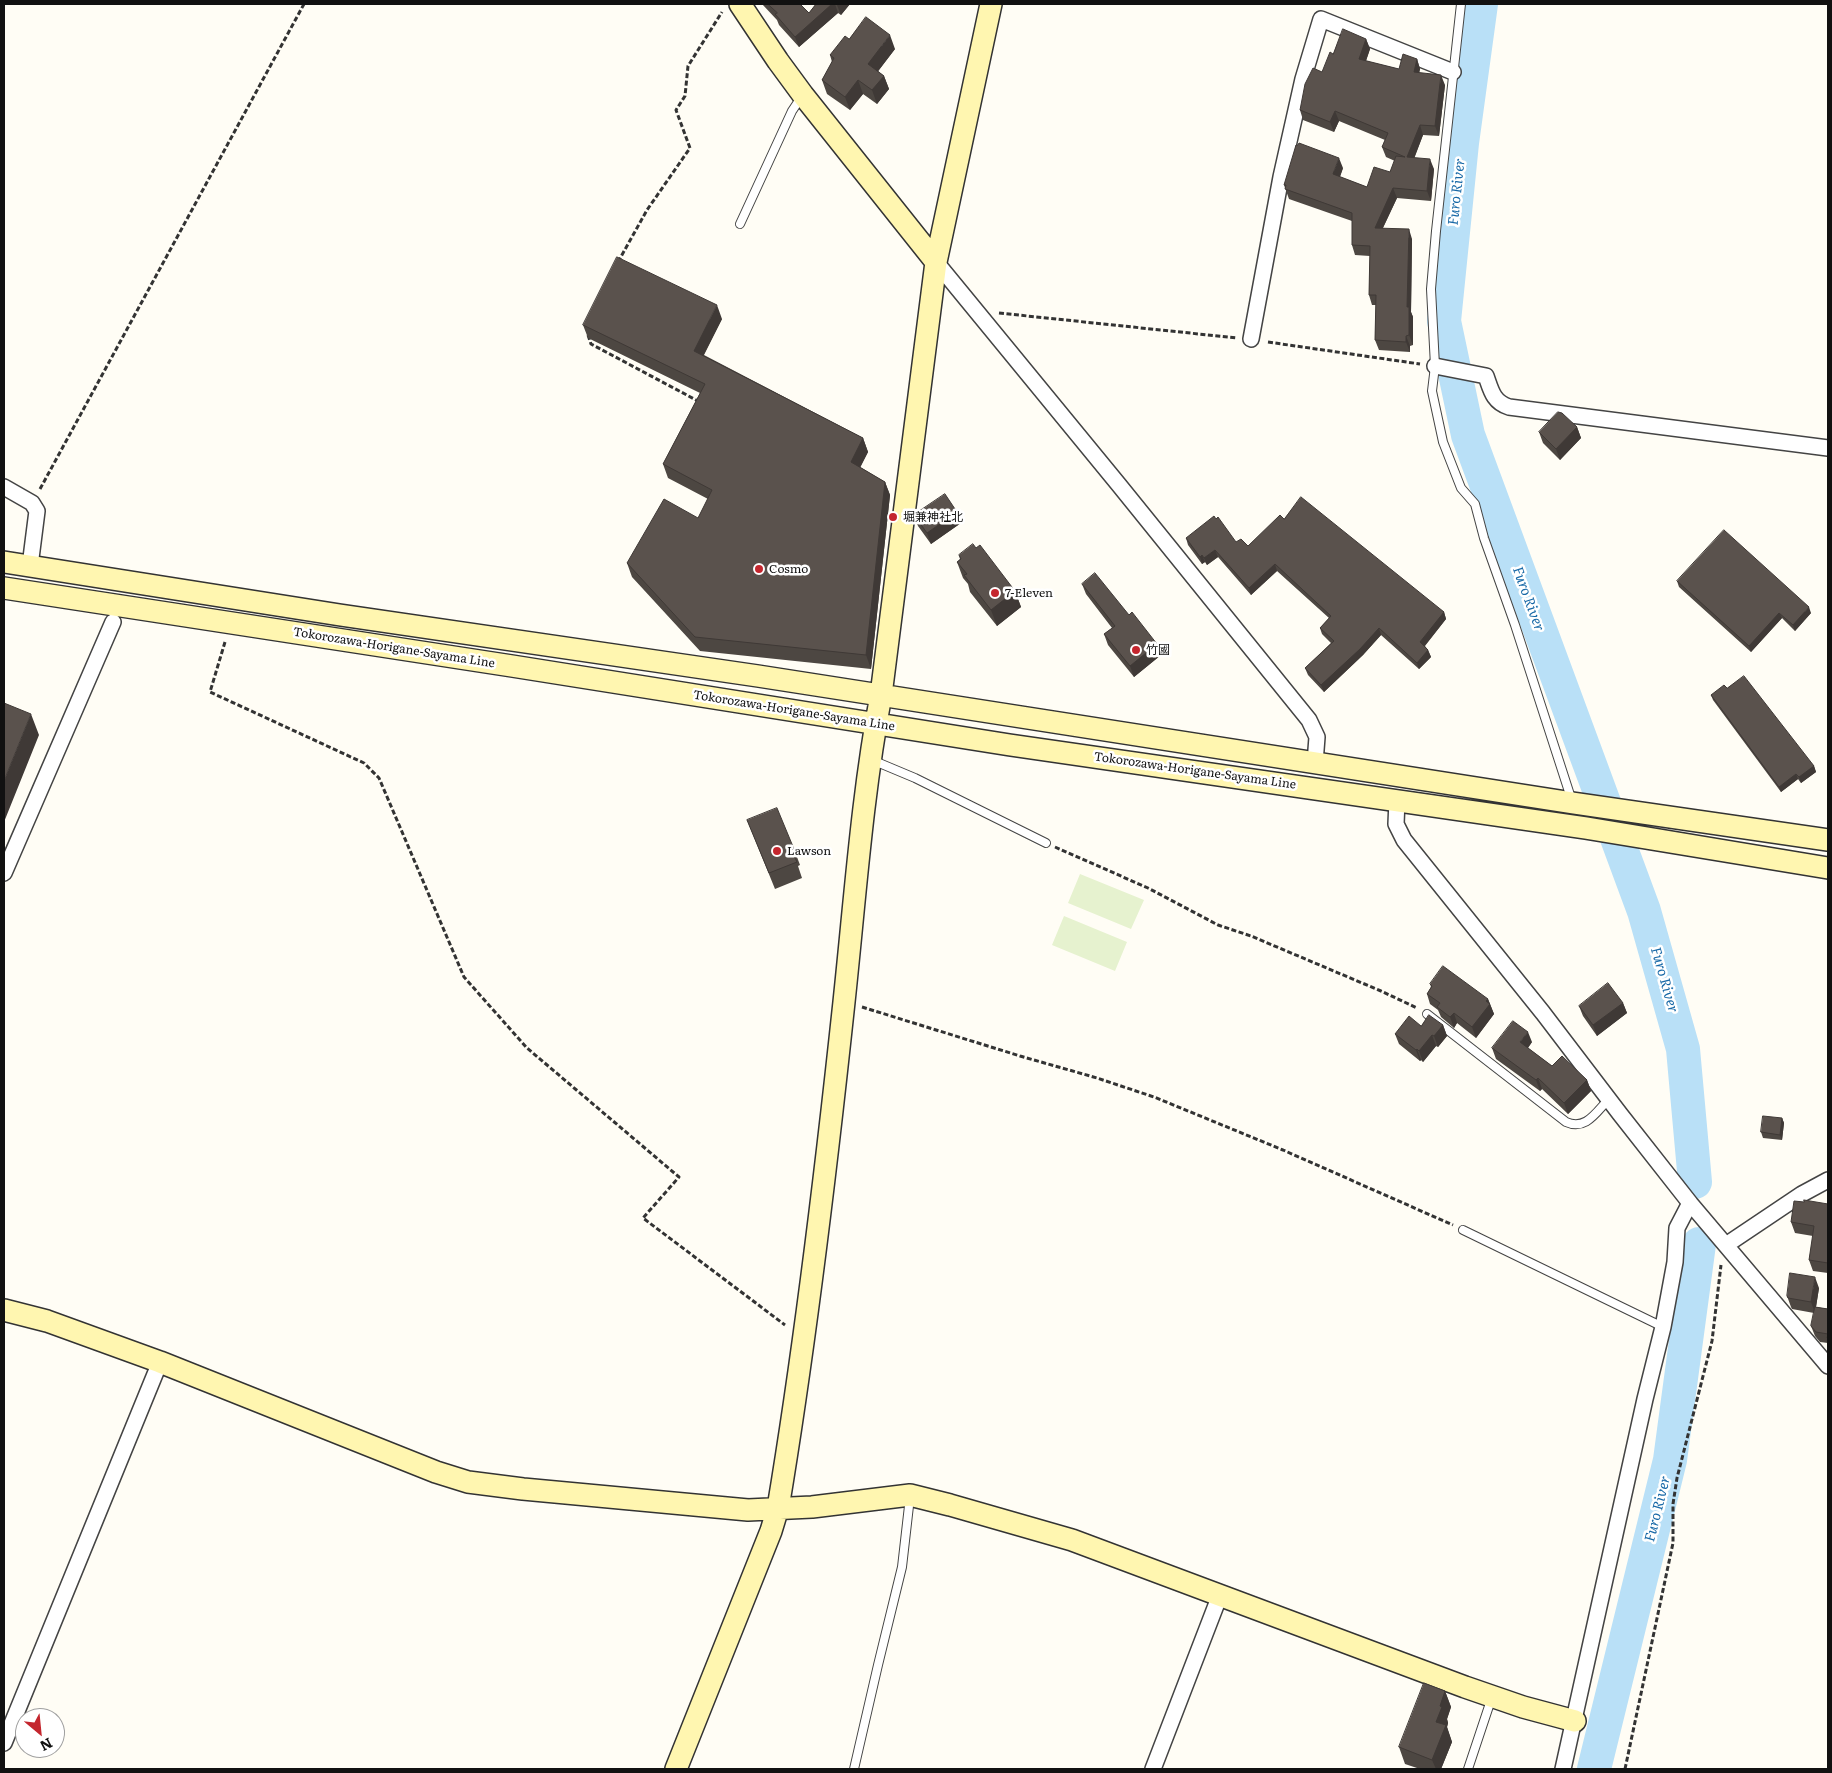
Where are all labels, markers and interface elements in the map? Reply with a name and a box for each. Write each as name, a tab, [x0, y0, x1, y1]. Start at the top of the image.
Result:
water label: Furo River	[1445, 158, 1469, 226]
place label: 堀兼神社北	[903, 510, 963, 524]
marker: 堀兼神社北	[887, 511, 899, 523]
place label: Cosmo	[769, 562, 808, 576]
marker: Cosmo	[753, 563, 765, 575]
water label: Furo River	[1509, 565, 1547, 633]
place label: 7-Eleven	[1005, 586, 1053, 600]
marker: 7-Eleven	[989, 587, 1001, 599]
street label: Tokorozawa-Horigane-Sayama Line	[292, 625, 496, 671]
place label: 竹國	[1146, 643, 1170, 657]
marker: 竹國	[1130, 644, 1142, 656]
street label: Tokorozawa-Horigane-Sayama Line	[692, 688, 896, 734]
street label: Tokorozawa-Horigane-Sayama Line	[1093, 750, 1297, 792]
place label: Lawson	[787, 844, 831, 858]
marker: Lawson	[771, 845, 783, 857]
water label: Furo River	[1647, 945, 1681, 1015]
water label: Furo River	[1642, 1474, 1674, 1544]
north arrow	[15, 1708, 65, 1758]
text: N	[37, 1734, 56, 1757]

